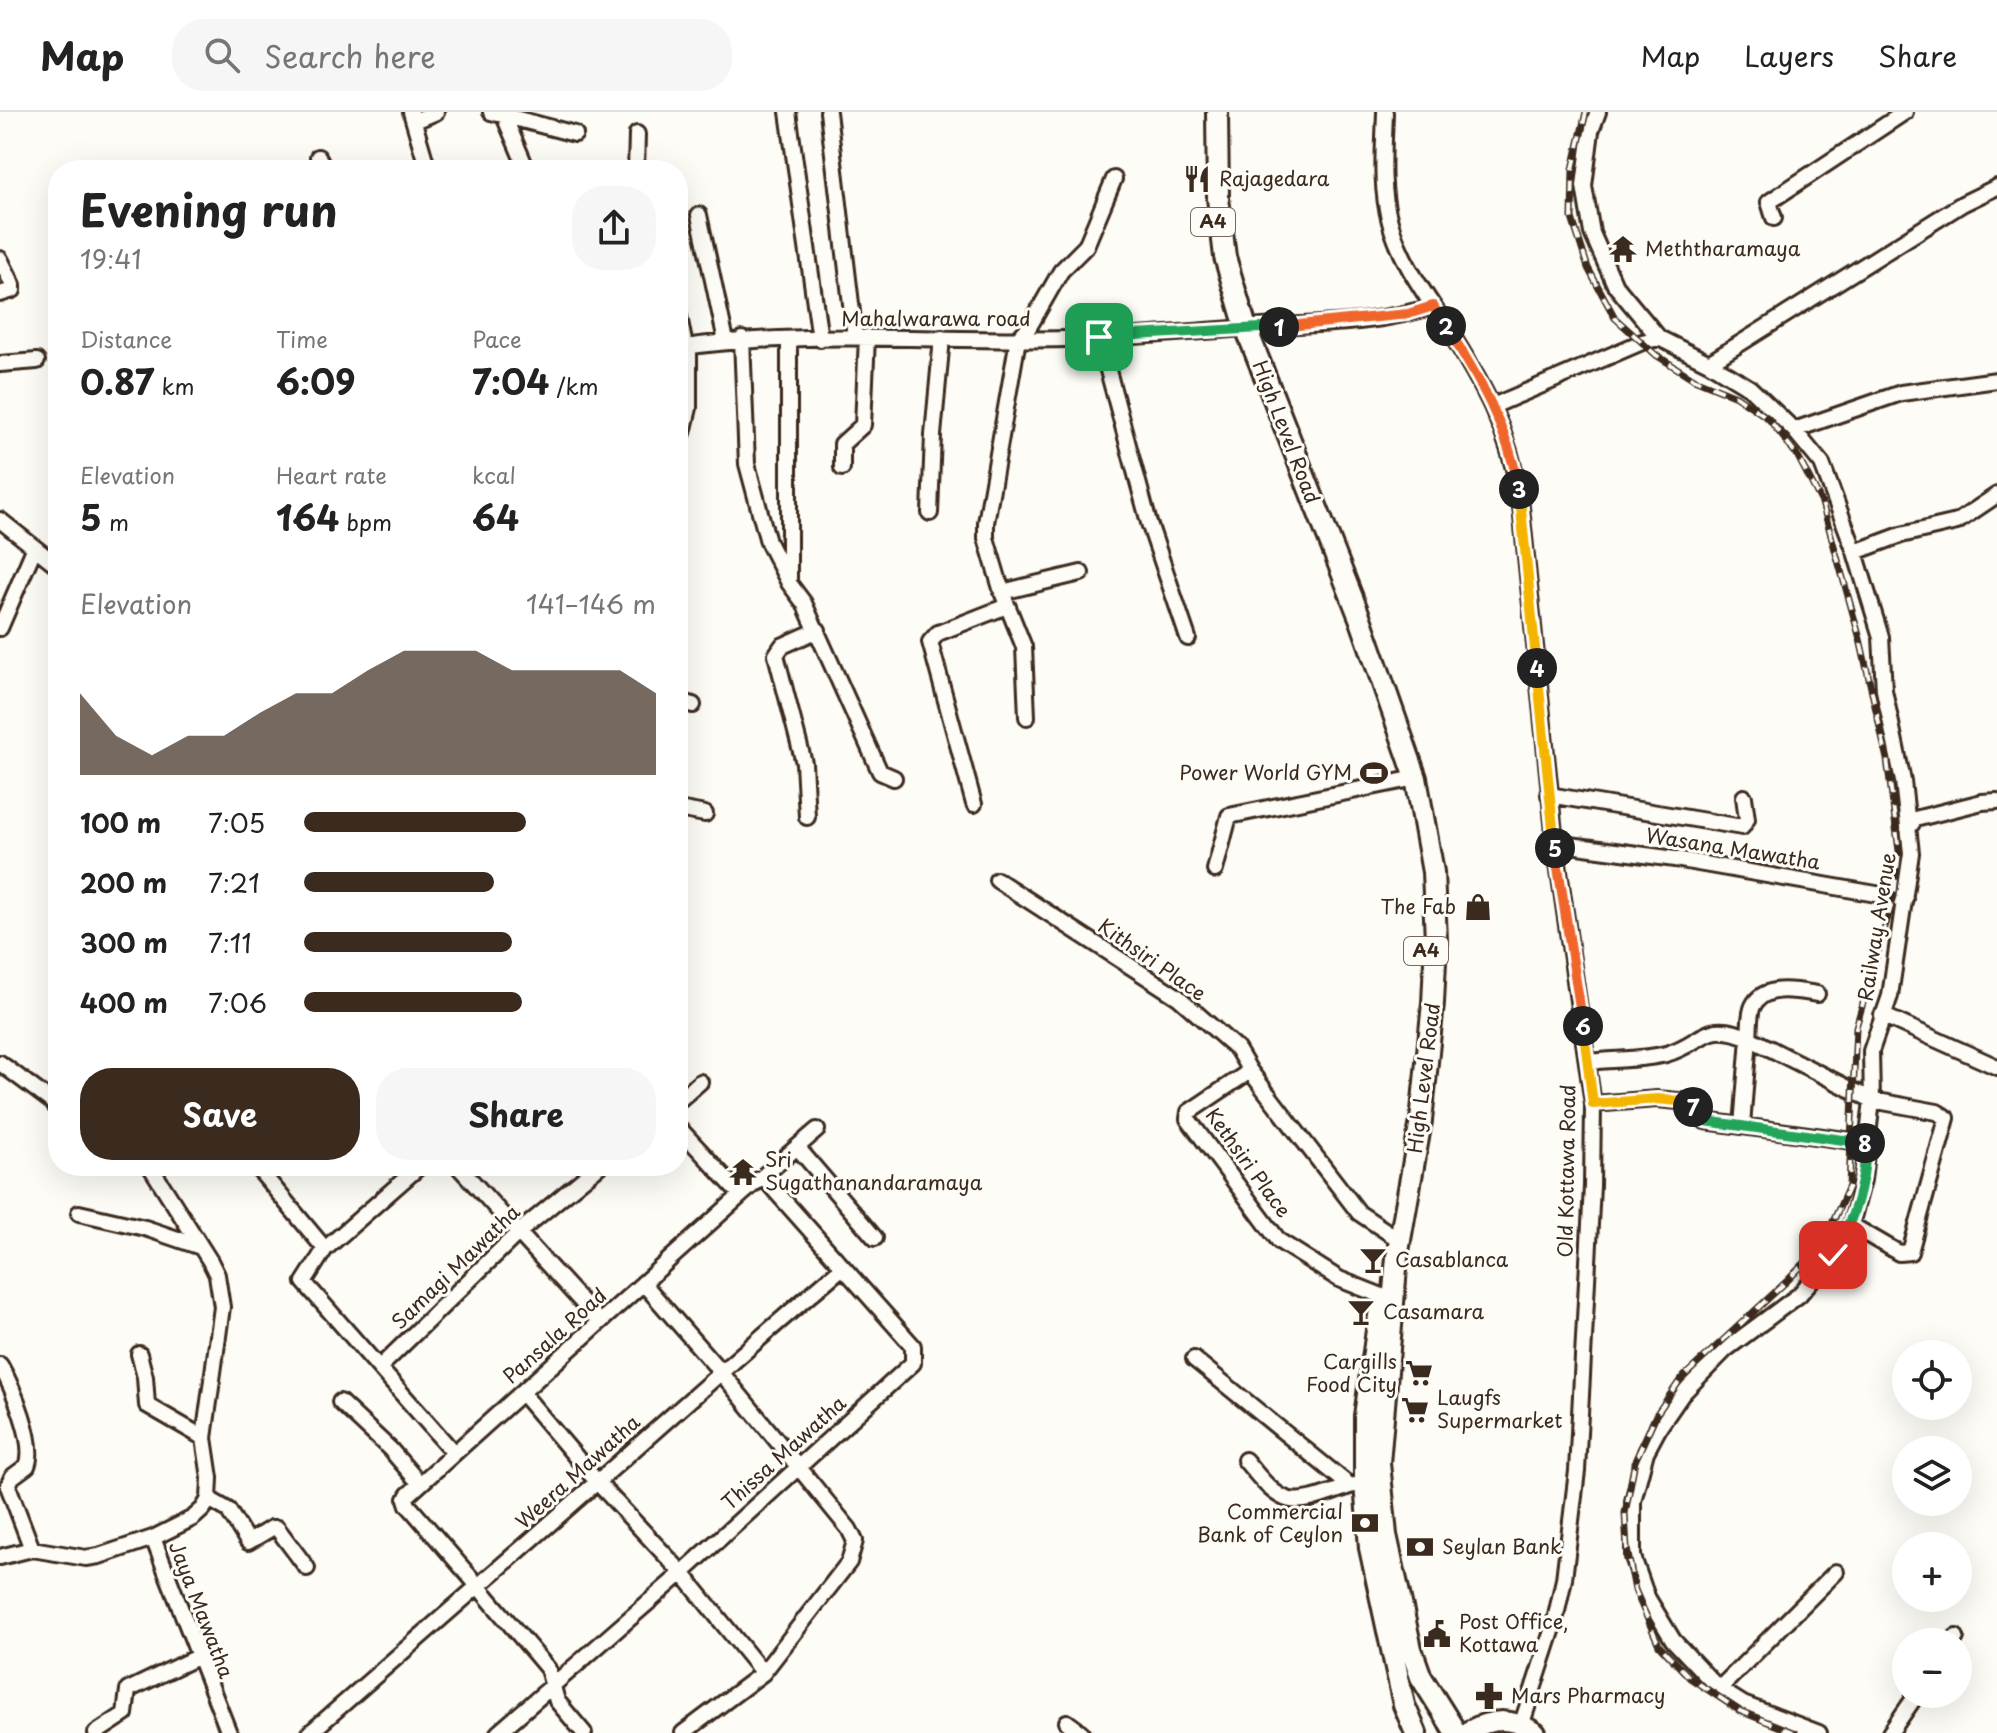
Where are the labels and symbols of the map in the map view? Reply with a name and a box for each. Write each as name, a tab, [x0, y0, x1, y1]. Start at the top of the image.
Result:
place label: Rajagedara	[1219, 163, 1330, 193]
restaurant icon: Rajagedara	[1182, 164, 1212, 194]
road number: A4	[1191, 208, 1235, 236]
place label: Meththaramaya	[1645, 233, 1801, 263]
temple icon: Meththaramaya	[1608, 234, 1638, 264]
street label: Mahalwarawa road	[841, 303, 1031, 333]
pin	[1065, 303, 1133, 371]
pin: 2	[1426, 306, 1466, 346]
pin: 1	[1259, 307, 1299, 347]
street label: High Level Road	[1246, 356, 1328, 508]
pin: 3	[1499, 469, 1539, 509]
pin: 4	[1517, 648, 1557, 688]
place label: Power World GYM	[1179, 757, 1352, 787]
sports icon: Power World GYM	[1359, 758, 1389, 788]
street label: Wasana Mawatha	[1644, 819, 1823, 877]
pin: 5	[1535, 828, 1575, 868]
street label: Railway Avenue	[1849, 850, 1903, 1003]
place label: The Fab	[1380, 891, 1456, 921]
shop icon: The Fab	[1463, 892, 1493, 922]
street label: Kithsiri Place	[1092, 911, 1213, 1008]
road number: A4	[1404, 937, 1448, 965]
street label: High Level Road	[1399, 1001, 1447, 1155]
pin: 6	[1563, 1006, 1603, 1046]
street label: Old Kottawa Road	[1549, 1084, 1583, 1258]
pin: 7	[1673, 1087, 1713, 1127]
street label: Kethsiri Place	[1199, 1101, 1299, 1224]
pin: 8	[1845, 1123, 1885, 1163]
place label: Sri Sugathanandaramaya	[765, 1144, 983, 1197]
temple icon: Sri Sugathanandaramaya	[728, 1157, 758, 1187]
street label: Samagi Mawatha	[384, 1197, 527, 1336]
pin	[1799, 1221, 1867, 1289]
place label: Casablanca	[1395, 1244, 1509, 1274]
bar icon: Casablanca	[1358, 1245, 1388, 1275]
street label: Pansala Road	[496, 1280, 613, 1390]
place label: Casamara	[1383, 1296, 1485, 1326]
bar icon: Casamara	[1346, 1297, 1376, 1327]
place label: Cargills Food City	[1306, 1346, 1397, 1399]
supermarket icon: Cargills Food City	[1404, 1358, 1434, 1388]
place label: Laugfs Supermarket	[1437, 1382, 1563, 1435]
street label: Thissa Mawatha	[714, 1388, 853, 1516]
supermarket icon: Laugfs Supermarket	[1400, 1395, 1430, 1425]
street label: Weera Mawatha	[508, 1407, 647, 1535]
place label: Commercial Bank of Ceylon	[1197, 1496, 1343, 1549]
bank icon: Commercial Bank of Ceylon	[1350, 1508, 1380, 1538]
place label: Seylan Bank	[1442, 1531, 1562, 1561]
bank icon: Seylan Bank	[1405, 1532, 1435, 1562]
street label: Jaya Mawatha	[162, 1537, 242, 1683]
place label: Post Office, Kottawa	[1459, 1606, 1569, 1659]
public building icon: Post Office, Kottawa	[1422, 1619, 1452, 1649]
place label: Mars Pharmacy	[1511, 1680, 1665, 1710]
pharmacy icon: Mars Pharmacy	[1474, 1681, 1504, 1711]

